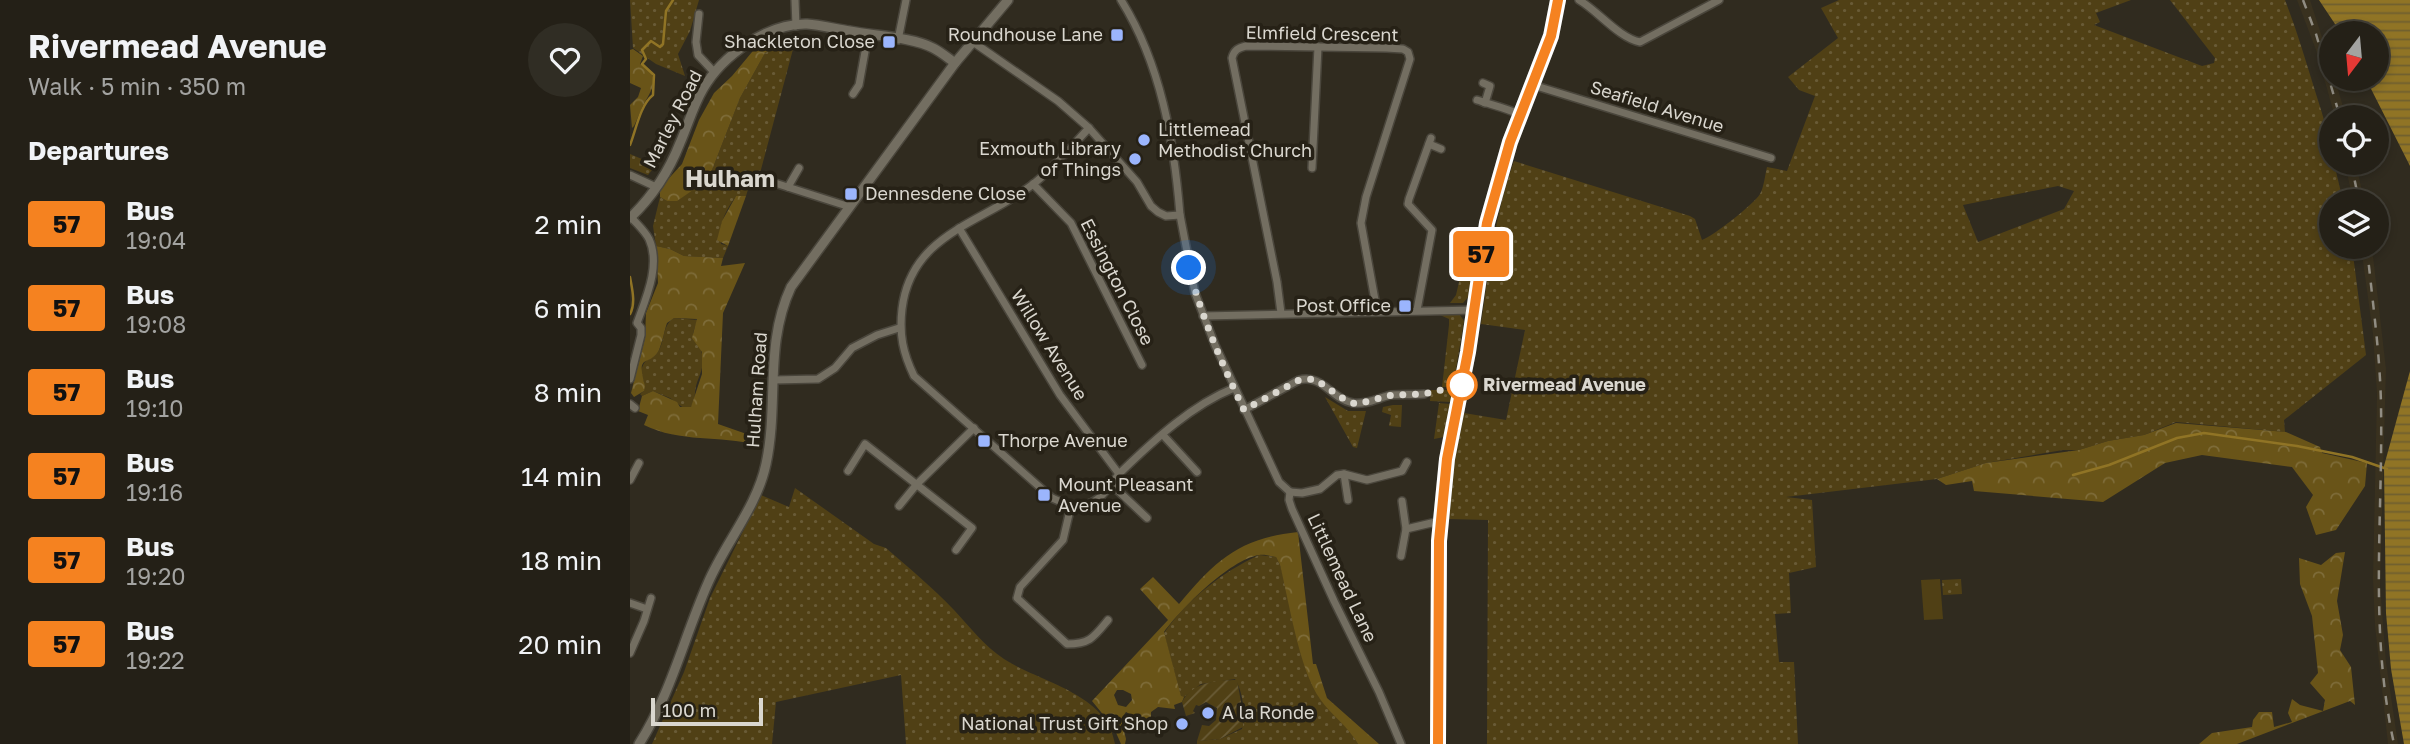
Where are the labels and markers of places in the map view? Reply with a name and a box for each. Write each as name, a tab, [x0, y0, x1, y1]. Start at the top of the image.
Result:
place label: Roundhouse Lane	[948, 23, 1103, 45]
marker: Roundhouse Lane	[1109, 27, 1125, 43]
place label: Shackleton Close	[724, 30, 875, 52]
marker: Shackleton Close	[881, 34, 897, 50]
place label: Littlemead Methodist Church	[1158, 118, 1312, 161]
marker: Littlemead Methodist Church	[1136, 132, 1152, 148]
place label: Exmouth Library of Things	[979, 137, 1121, 180]
marker: Exmouth Library of Things	[1127, 151, 1143, 167]
place label: Dennesdene Close	[865, 182, 1026, 204]
marker: Dennesdene Close	[843, 186, 859, 202]
place label: Post Office	[1296, 294, 1391, 316]
marker: Post Office	[1397, 298, 1413, 314]
marker: Rivermead Avenue	[1447, 370, 1477, 400]
place label: Rivermead Avenue	[1483, 373, 1646, 395]
place label: Thorpe Avenue	[998, 429, 1128, 451]
marker: Thorpe Avenue	[976, 433, 992, 449]
place label: Mount Pleasant Avenue	[1058, 473, 1194, 516]
marker: Mount Pleasant Avenue	[1036, 487, 1052, 503]
place label: A la Ronde	[1222, 701, 1314, 723]
marker: A la Ronde	[1200, 705, 1216, 721]
place label: National Trust Gift Shop	[961, 712, 1168, 734]
marker: National Trust Gift Shop	[1174, 716, 1190, 732]

